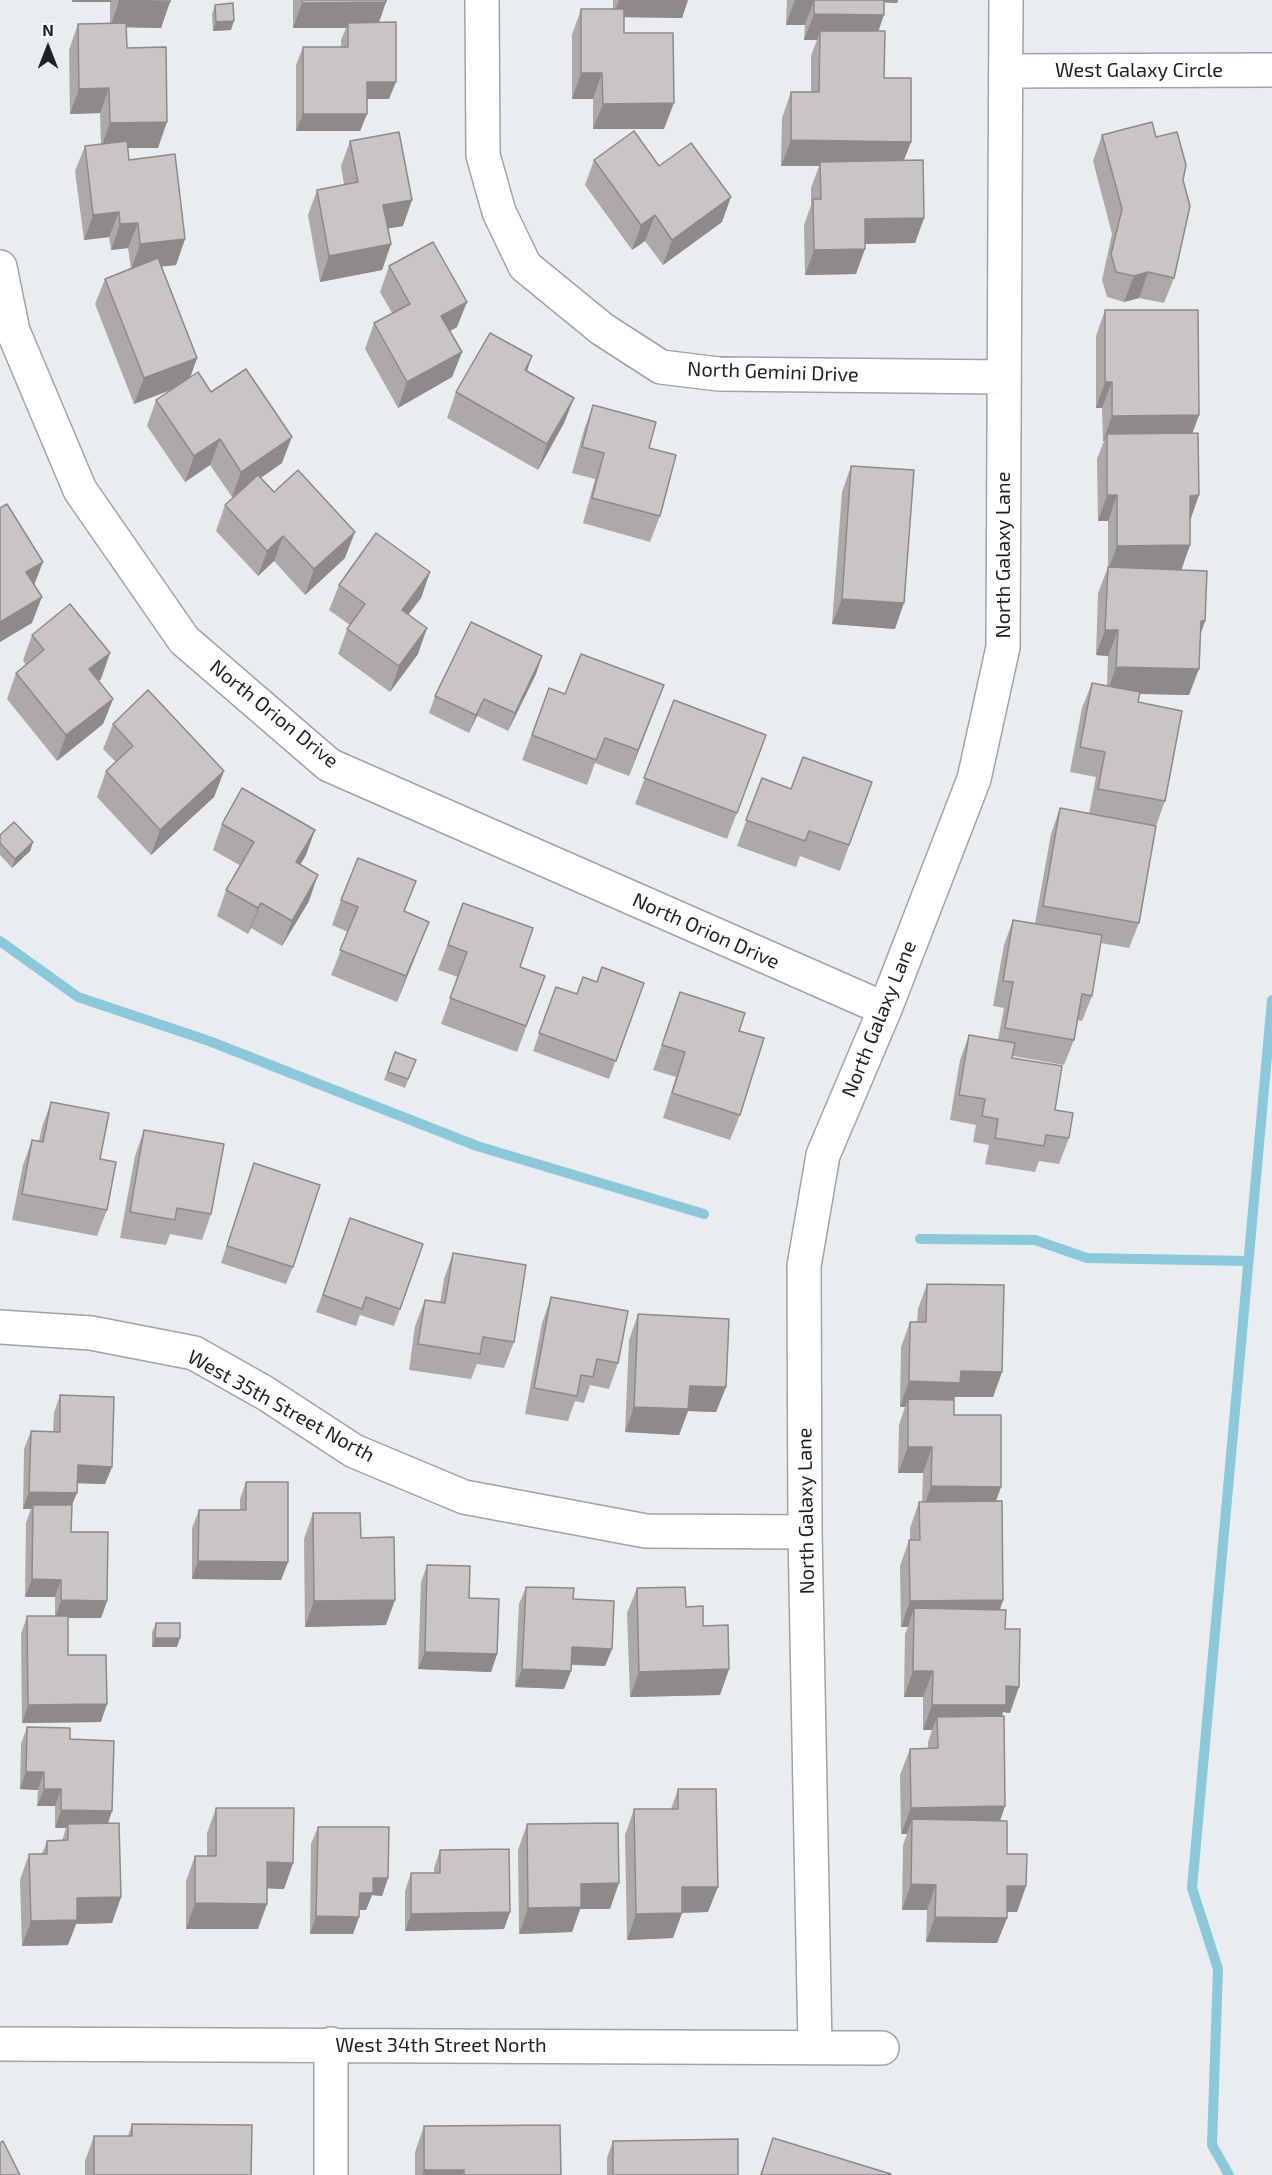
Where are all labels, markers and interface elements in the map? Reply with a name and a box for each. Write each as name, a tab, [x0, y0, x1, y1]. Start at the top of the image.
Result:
north arrow	[18, 18, 78, 78]
text: N	[42, 20, 54, 39]
street label: West Galaxy Circle	[1055, 58, 1223, 82]
street label: North Gemini Drive	[687, 357, 859, 387]
street label: North Galaxy Lane	[991, 472, 1015, 638]
street label: North Orion Drive	[205, 655, 343, 773]
street label: North Orion Drive	[629, 888, 783, 974]
street label: North Galaxy Lane	[837, 937, 921, 1101]
street label: West 35th Street North	[183, 1345, 379, 1467]
street label: North Galaxy Lane	[793, 1427, 819, 1595]
street label: West 34th Street North	[335, 2033, 547, 2057]

